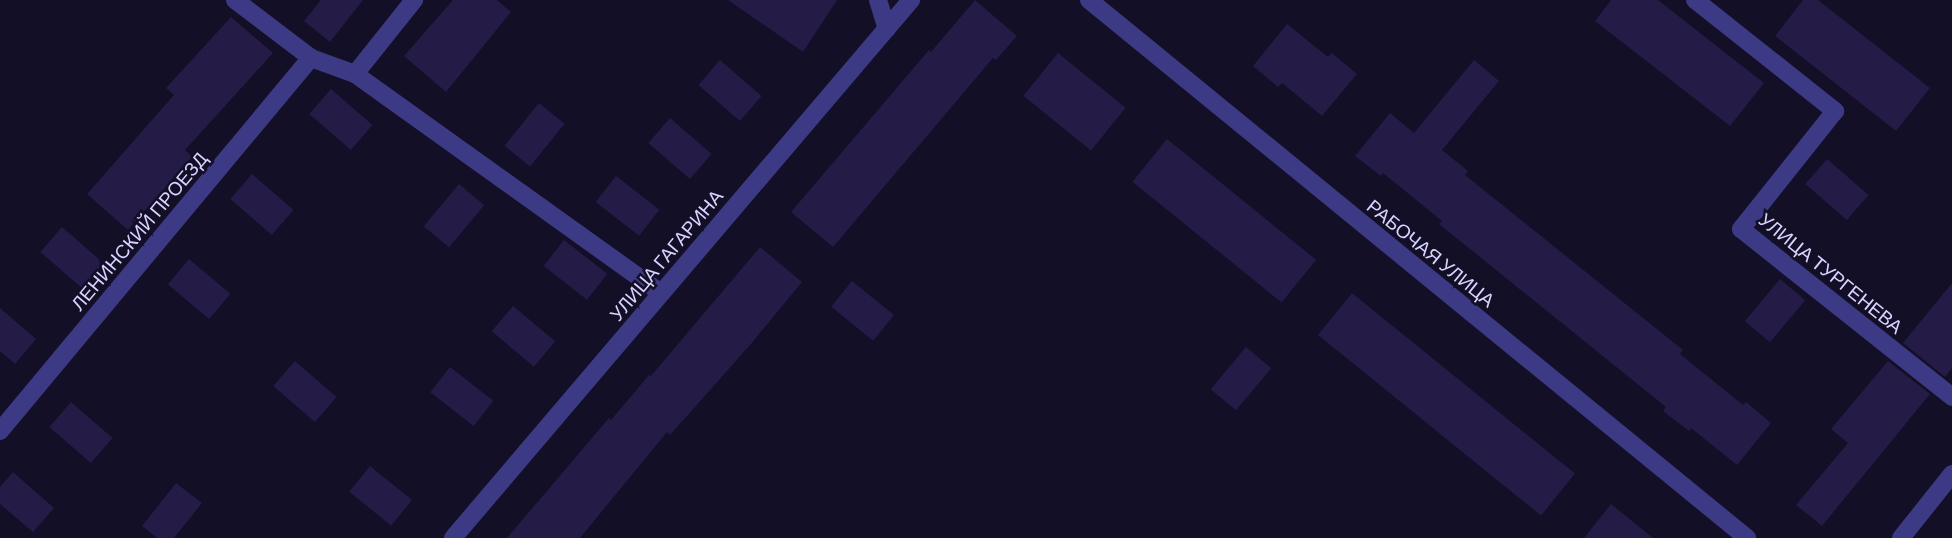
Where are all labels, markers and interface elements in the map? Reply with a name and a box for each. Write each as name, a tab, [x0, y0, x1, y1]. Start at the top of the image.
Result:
street label: ЛЕНИНСКИЙ ПРОЕЗД	[66, 147, 212, 315]
street label: УЛИЦА ГАГАРИНА	[604, 185, 728, 325]
street label: РАБОЧАЯ УЛИЦА	[1362, 194, 1500, 312]
street label: УЛИЦА ТУРГЕНЕВА	[1754, 208, 1908, 338]

